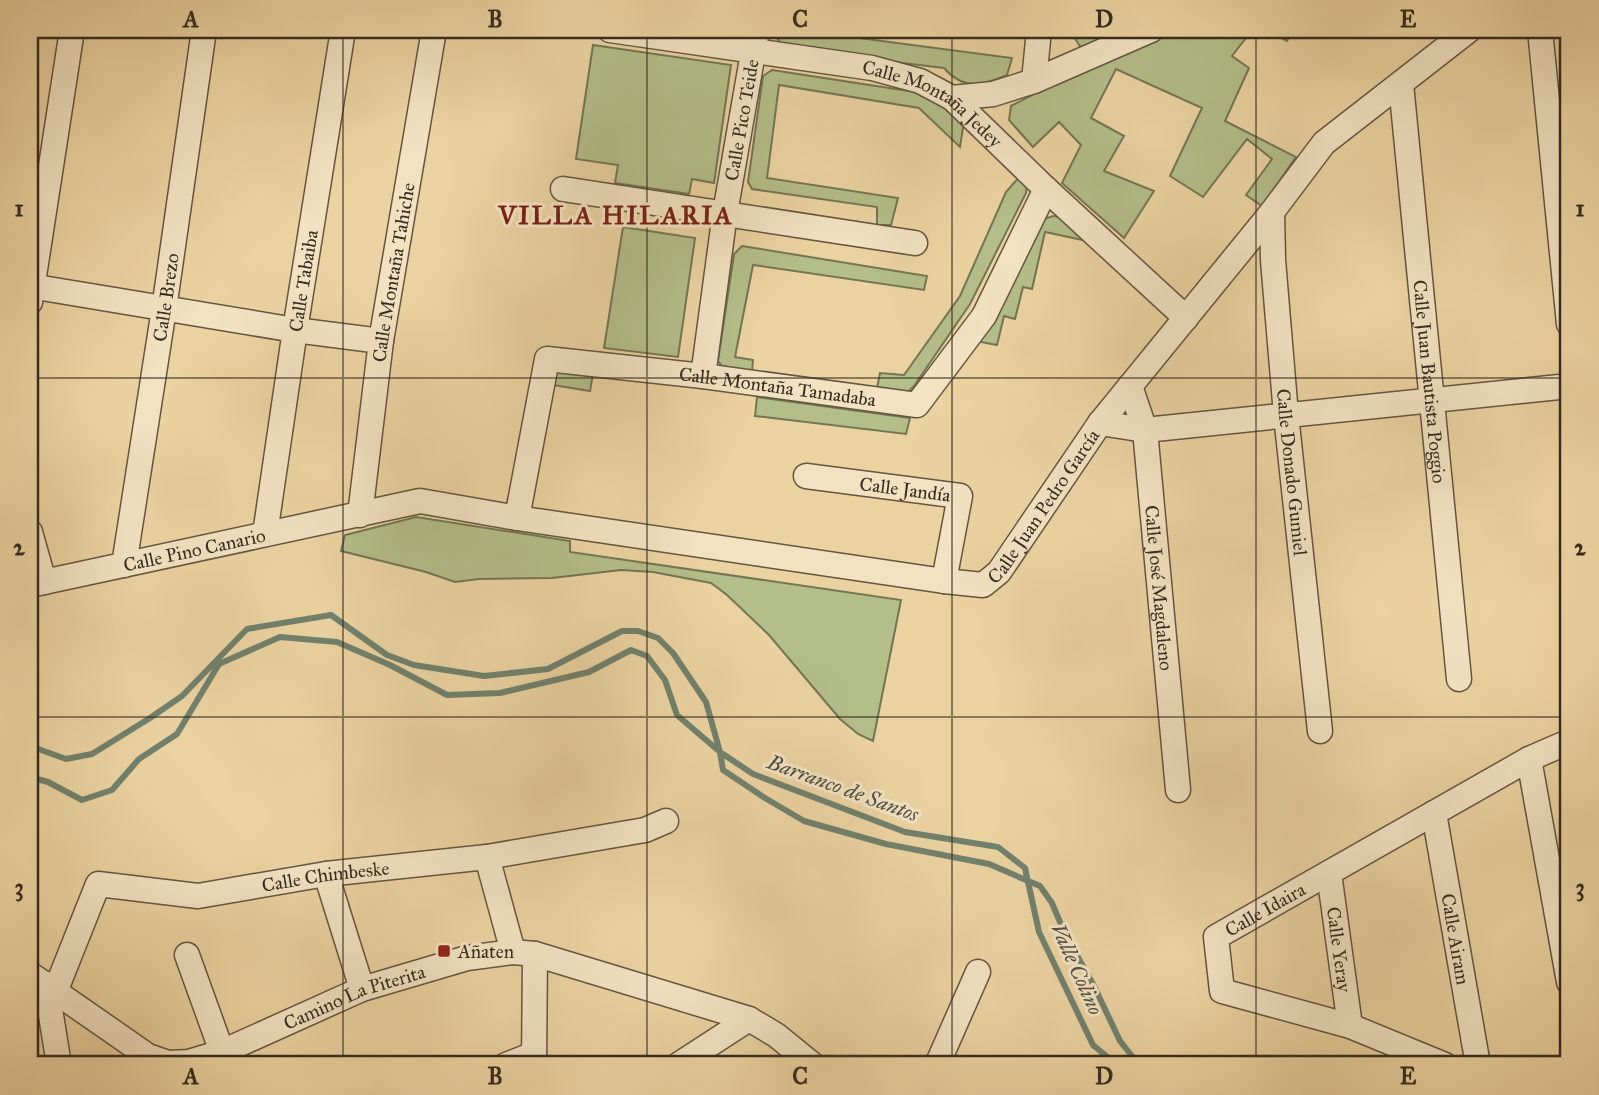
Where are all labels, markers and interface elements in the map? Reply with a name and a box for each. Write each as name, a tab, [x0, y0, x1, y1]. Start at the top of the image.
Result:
text: A	[181, 5, 199, 33]
text: B	[487, 5, 503, 33]
text: C	[792, 5, 808, 33]
text: D	[1095, 5, 1113, 33]
text: E	[1400, 5, 1417, 33]
street label: Calle Montaña Jedey	[861, 55, 1008, 153]
street label: Calle Pico Teide	[719, 57, 763, 183]
street label: Calle Montaña Tahiche	[367, 181, 419, 363]
text: 1	[14, 194, 24, 222]
text: 1	[1575, 194, 1585, 222]
district label: VILLA HILARIA	[497, 199, 734, 231]
street label: Calle Tabaiba	[283, 227, 322, 333]
street label: Calle Brezo	[148, 251, 183, 343]
street label: Calle Juan Bautista Poggio	[1409, 279, 1451, 485]
street label: Calle Montaña Tamadaba	[678, 362, 878, 411]
street label: Calle Donado Gumiel	[1272, 388, 1313, 558]
street label: Calle Juan Pedro García	[983, 424, 1105, 588]
street label: Calle Jandía	[858, 472, 953, 506]
street label: Calle José Magdaleno	[1140, 504, 1179, 672]
street label: Calle Pino Canario	[121, 523, 268, 576]
text: 2	[13, 533, 25, 561]
text: 2	[1574, 533, 1586, 561]
water label: Barranco de Santos	[763, 748, 923, 828]
street label: Calle Chimbeske	[260, 856, 390, 896]
text: 3	[14, 873, 24, 902]
text: 3	[1575, 873, 1585, 902]
street label: Calle Idaira	[1221, 877, 1310, 941]
street label: Calle Airam	[1437, 892, 1475, 987]
street label: Calle Yeray	[1322, 905, 1357, 994]
water label: Valle Colino	[1045, 919, 1109, 1019]
place label: Añaten	[457, 940, 514, 963]
marker: Añaten	[436, 943, 452, 959]
street label: Camino La Piterita	[280, 959, 429, 1034]
text: A	[181, 1062, 199, 1090]
text: B	[487, 1062, 503, 1090]
text: C	[792, 1062, 808, 1090]
text: D	[1095, 1062, 1113, 1090]
text: E	[1400, 1062, 1417, 1090]

